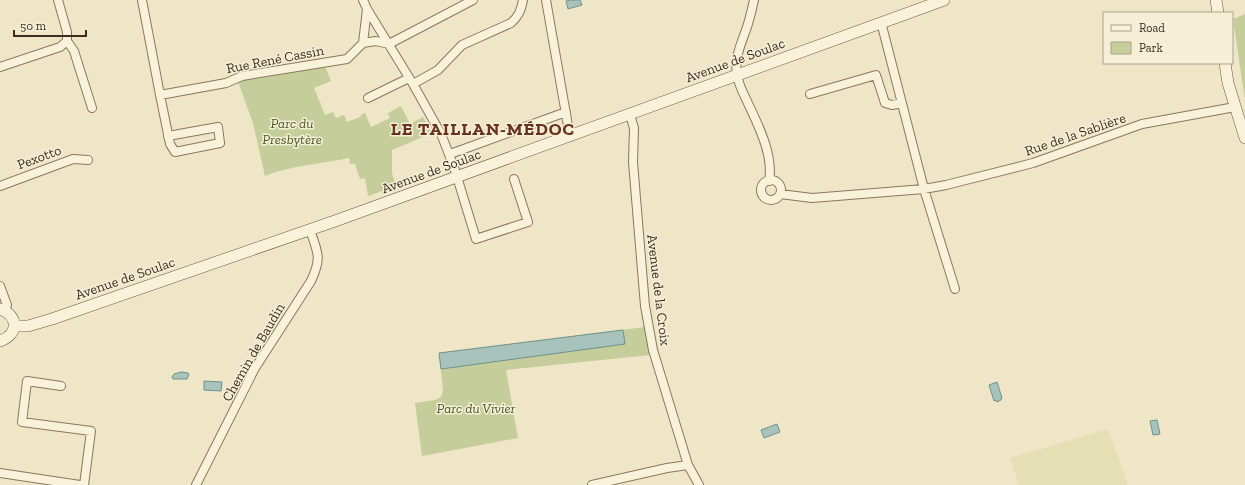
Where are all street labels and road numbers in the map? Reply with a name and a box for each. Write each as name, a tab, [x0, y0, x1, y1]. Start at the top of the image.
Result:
street label: Avenue de Soulac	[683, 35, 787, 86]
street label: Rue René Cassin	[225, 42, 325, 77]
street label: Rue de la Sablière	[1022, 109, 1128, 160]
street label: Pexotto	[15, 142, 64, 173]
street label: Avenue de Soulac	[379, 146, 483, 197]
street label: Avenue de la Croix	[643, 234, 674, 347]
street label: Avenue de Soulac	[73, 253, 177, 304]
street label: Chemin de Baudin	[218, 300, 288, 404]

